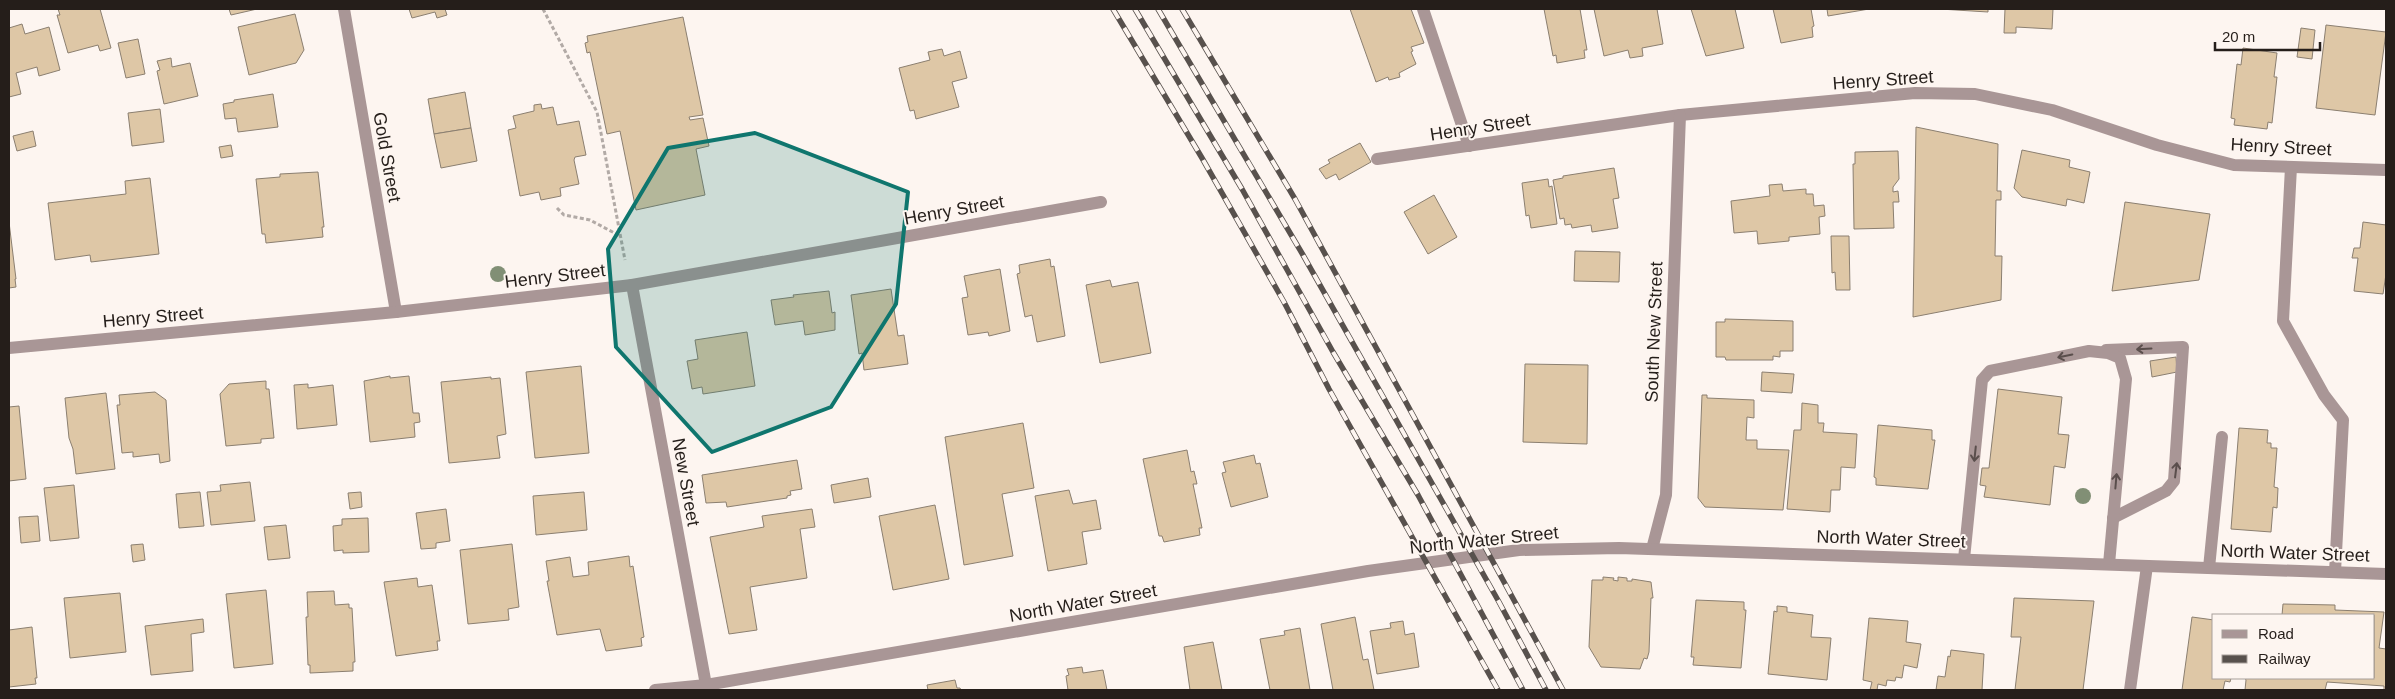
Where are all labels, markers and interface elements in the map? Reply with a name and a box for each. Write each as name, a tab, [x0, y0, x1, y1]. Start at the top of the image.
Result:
scale bar	[2215, 20, 2320, 52]
text: 20 m	[2222, 28, 2255, 45]
street label: Henry Street	[1832, 67, 1934, 93]
street label: Henry Street	[1429, 109, 1531, 145]
street label: Gold Street	[369, 110, 405, 204]
street label: Henry Street	[2230, 134, 2332, 160]
street label: Henry Street	[903, 191, 1005, 229]
street label: Henry Street	[504, 260, 606, 292]
street label: South New Street	[1642, 261, 1666, 403]
street label: Henry Street	[102, 303, 204, 331]
one-way arrow	[2137, 344, 2153, 353]
one-way arrow	[2058, 352, 2074, 361]
street label: New Street	[668, 436, 704, 528]
one-way arrow	[1970, 446, 1980, 462]
one-way arrow	[2171, 462, 2181, 478]
one-way arrow	[2112, 473, 2121, 489]
street label: North Water Street	[1409, 522, 1559, 558]
street label: North Water Street	[1816, 526, 1966, 552]
street label: North Water Street	[2220, 540, 2370, 566]
street label: North Water Street	[1008, 580, 1158, 626]
legend	[2212, 614, 2375, 679]
text: Road	[2258, 625, 2294, 642]
text: Railway	[2258, 650, 2311, 667]

